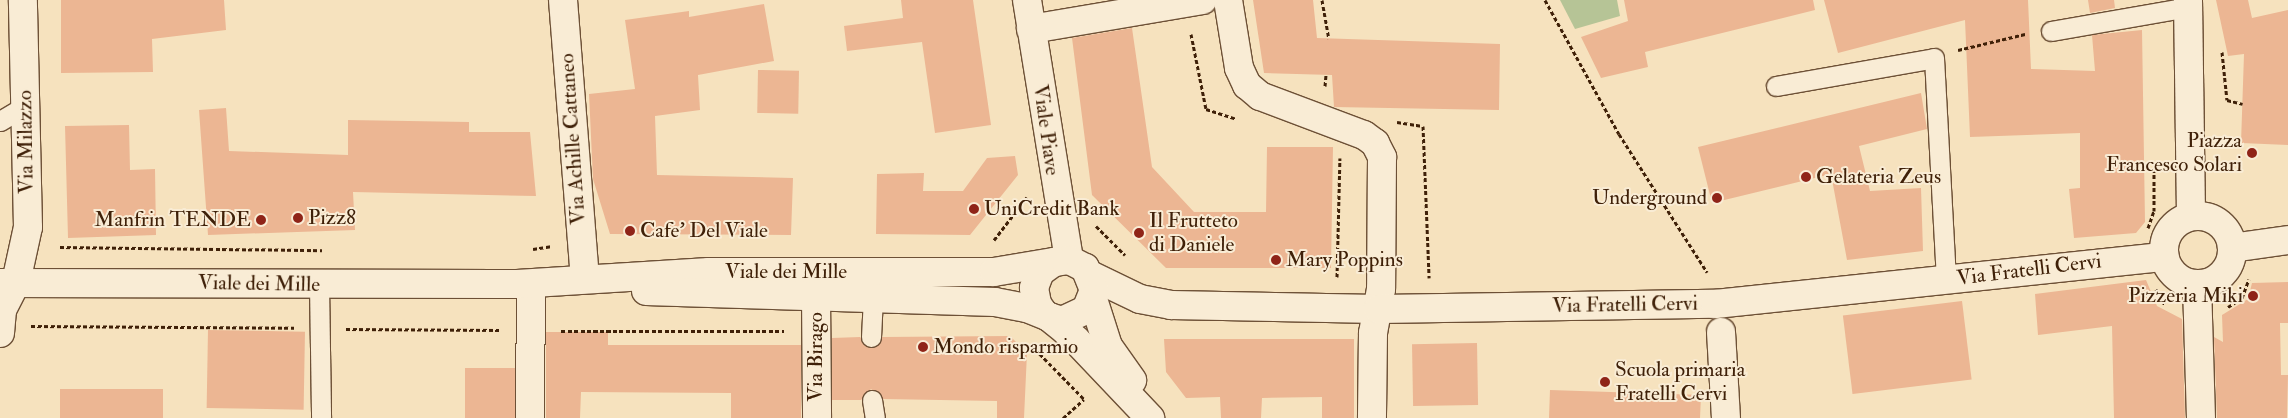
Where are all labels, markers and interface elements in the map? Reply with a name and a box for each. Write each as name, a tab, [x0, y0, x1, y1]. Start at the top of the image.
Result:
street label: Via Achille Cattaneo	[554, 53, 592, 225]
street label: Viale Piave	[1027, 83, 1065, 177]
street label: Via Milazzo	[12, 90, 40, 194]
place label: Piazza Francesco Solari	[2106, 128, 2242, 178]
marker: Piazza Francesco Solari	[2246, 147, 2258, 159]
place label: Gelateria Zeus	[1816, 164, 1941, 190]
marker: Gelateria Zeus	[1800, 171, 1812, 183]
place label: Underground	[1592, 185, 1707, 211]
marker: Underground	[1711, 192, 1723, 204]
place label: UniCredit Bank	[984, 196, 1119, 222]
marker: UniCredit Bank	[968, 203, 980, 215]
place label: Pizz8	[308, 205, 356, 231]
place label: Manfrin TENDE	[94, 207, 251, 233]
place label: Il Frutteto di Daniele	[1149, 208, 1238, 258]
marker: Pizz8	[292, 212, 304, 224]
marker: Manfrin TENDE	[255, 214, 267, 226]
place label: Cafe' Del Viale	[640, 218, 768, 244]
marker: Cafe' Del Viale	[624, 225, 636, 237]
marker: Il Frutteto di Daniele	[1133, 227, 1145, 239]
place label: Mary Poppins	[1286, 247, 1403, 273]
street label: Via Fratelli Cervi	[1955, 249, 2103, 291]
marker: Mary Poppins	[1270, 254, 1282, 266]
street label: Viale dei Mille	[725, 259, 847, 285]
street label: Viale dei Mille	[198, 270, 320, 298]
place label: Pizzeria Miki	[2128, 283, 2243, 309]
marker: Pizzeria Miki	[2247, 290, 2259, 302]
street label: Via Fratelli Cervi	[1552, 291, 1698, 319]
street label: Via Birago	[803, 312, 829, 402]
place label: Mondo risparmio	[933, 334, 1078, 360]
marker: Mondo risparmio	[917, 341, 929, 353]
place label: Scuola primaria Fratelli Cervi	[1615, 357, 1745, 407]
marker: Scuola primaria Fratelli Cervi	[1599, 376, 1611, 388]

